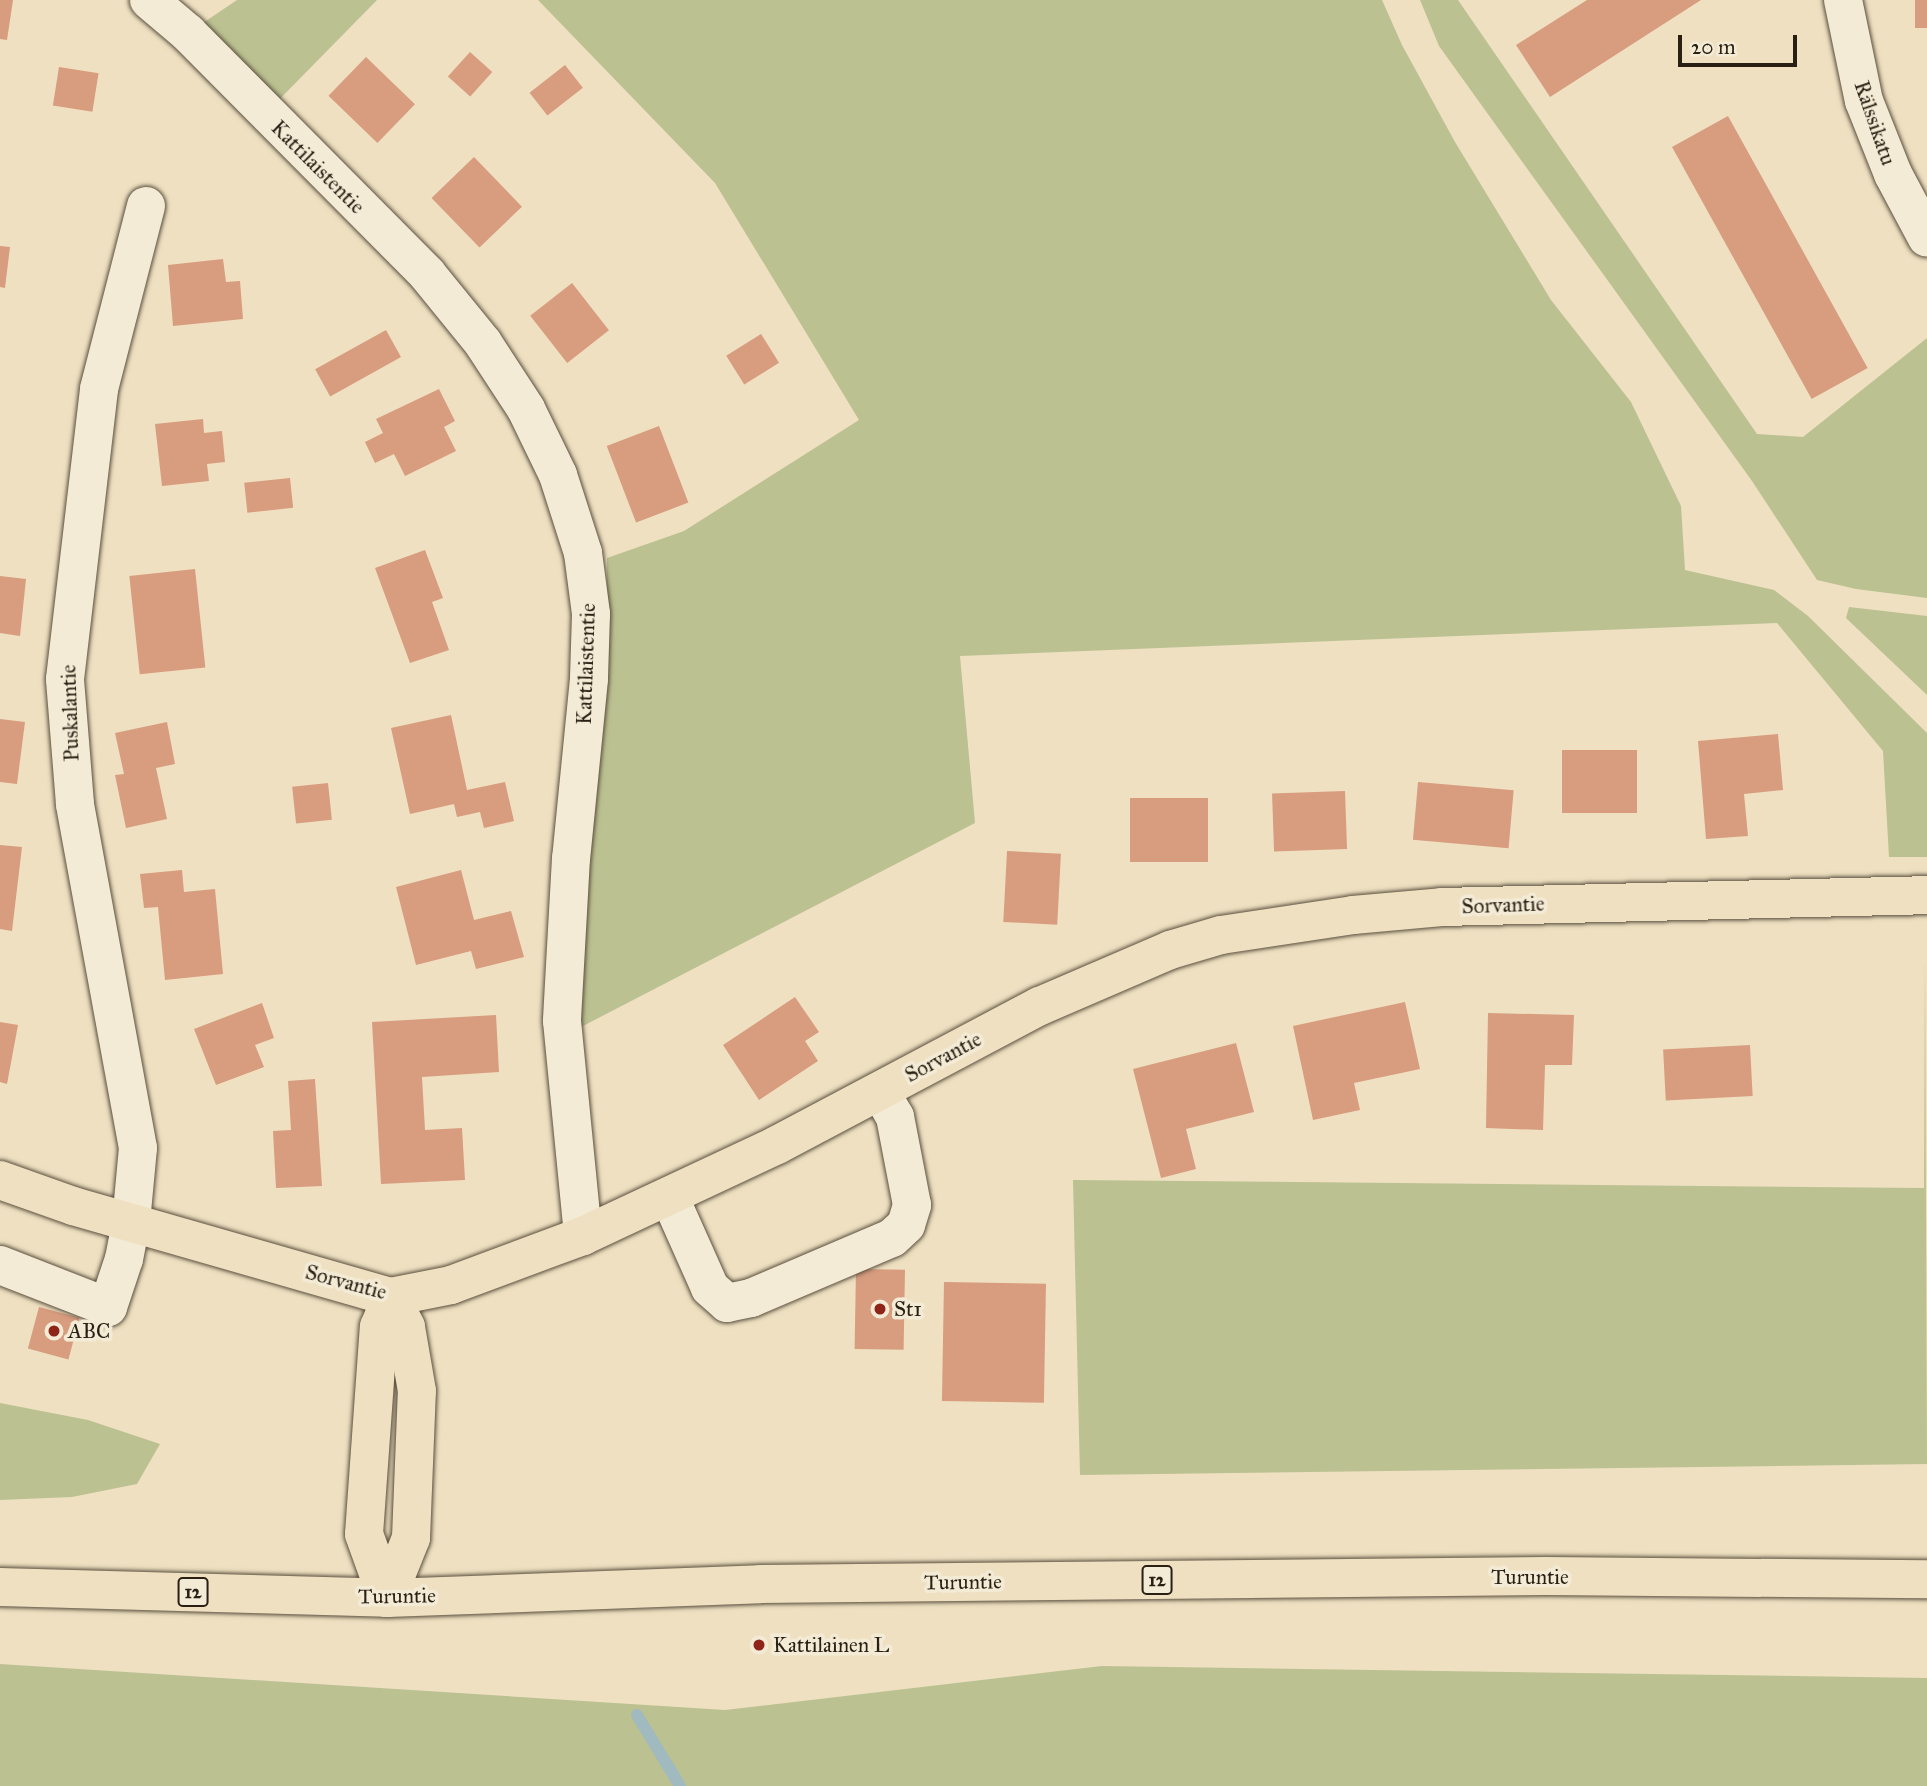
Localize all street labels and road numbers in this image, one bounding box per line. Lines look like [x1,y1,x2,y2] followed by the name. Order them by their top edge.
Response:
[1849,77,1901,169] street label: Rälssikatu
[266,115,370,219] street label: Kattilaistentie
[571,603,601,725] street label: Kattilaistentie
[56,664,84,762] street label: Puskalantie
[1461,891,1545,919] street label: Sorvantie
[900,1026,986,1088] street label: Sorvantie
[303,1259,389,1305] street label: Sorvantie
[1141,1564,1173,1596] road number: 12
[1491,1564,1569,1590] street label: Turuntie
[924,1569,1002,1595] street label: Turuntie
[177,1576,209,1608] road number: 12
[358,1583,436,1609] street label: Turuntie

